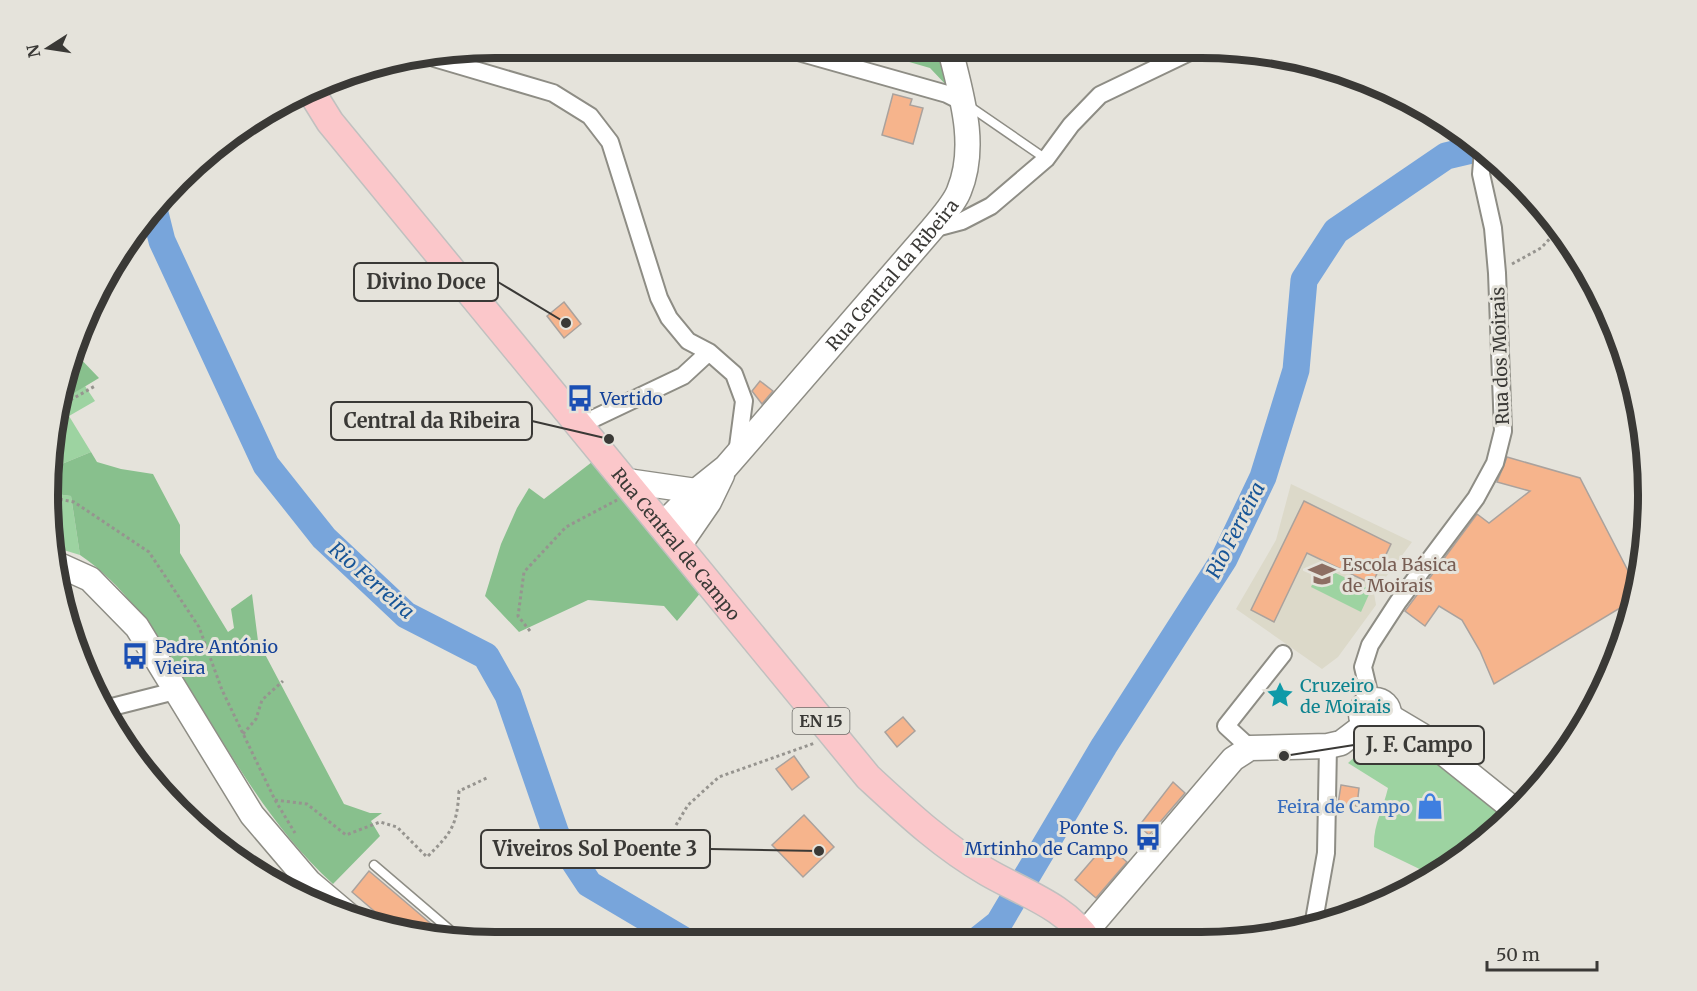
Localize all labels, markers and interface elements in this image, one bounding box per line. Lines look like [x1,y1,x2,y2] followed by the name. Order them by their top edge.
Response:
[18,18,78,78] north arrow
[22,43,44,59] text: N
[821,194,964,355] street label: Rua Central da Ribeira
[354,263,498,301] callout: Divino Doce
[366,269,486,294] text: Divino Doce
[1486,286,1514,425] street label: Rua dos Moirais
[565,383,595,413] bus stop icon: Vertido
[599,387,663,410] place label: Vertido
[331,402,532,440] callout: Central da Ribeira
[344,408,520,433] text: Central da Ribeira
[607,463,746,625] street label: Rua Central de Campo
[1200,478,1270,582] water label: Rio Ferreira
[324,536,420,624] water label: Rio Ferreira
[1342,553,1457,597] place label: Escola Básica de Moirais
[1307,559,1337,589] school or university icon: Escola Básica de Moirais
[154,635,278,679] place label: Padre António Vieira
[120,641,150,671] bus stop icon: Padre António Vieira
[1300,674,1391,718] place label: Cruzeiro de Moirais
[1265,680,1295,710] place icon: Cruzeiro de Moirais
[792,708,850,734] road number: EN 15
[1354,726,1484,764] callout: J. F. Campo
[1365,732,1472,757] text: J. F. Campo
[1415,791,1445,821] shop icon: Feira de Campo
[1277,795,1410,818] place label: Feira de Campo
[965,816,1128,860] place label: Ponte S. Mrtinho de Campo
[1133,822,1163,852] bus stop icon: Ponte S. Mrtinho de Campo
[481,830,710,868] callout: Viveiros Sol Poente 3
[492,836,697,861] text: Viveiros Sol Poente 3
[1487,934,1596,972] scale bar
[1496,943,1540,966] text: 50 m

